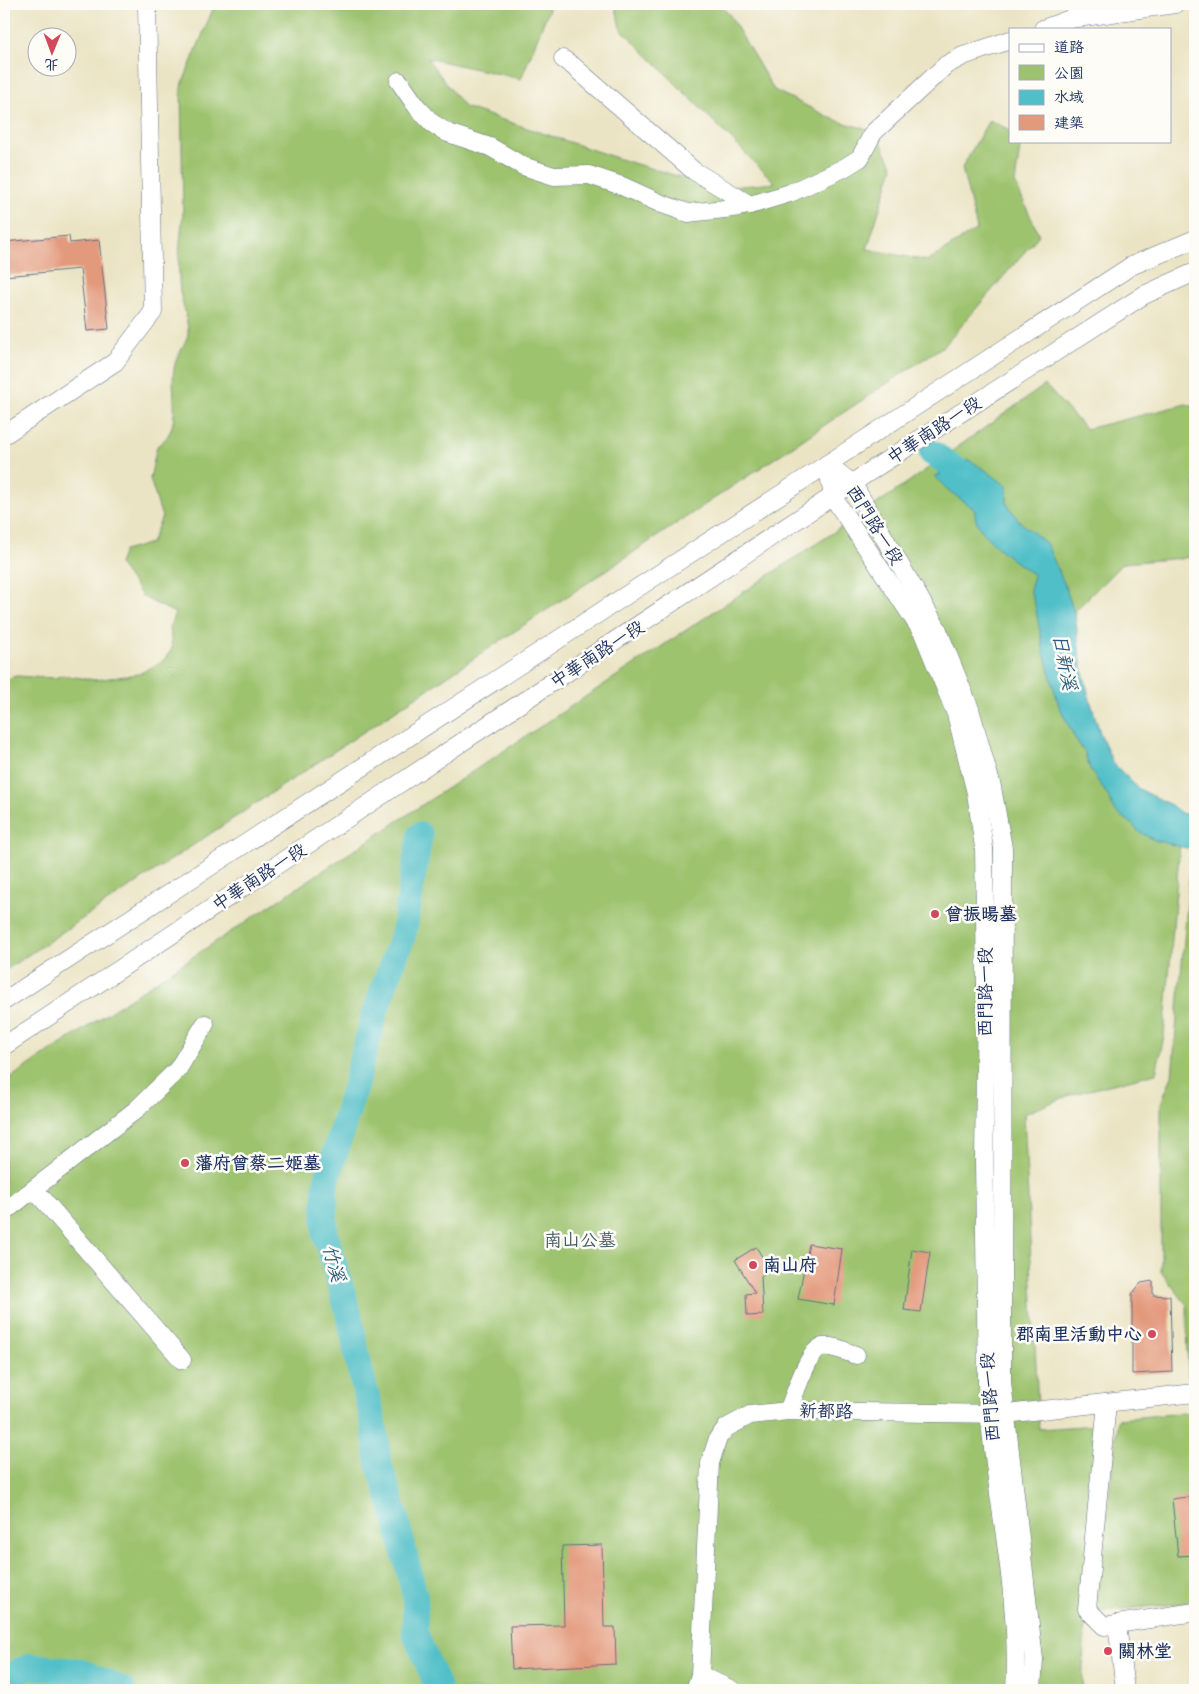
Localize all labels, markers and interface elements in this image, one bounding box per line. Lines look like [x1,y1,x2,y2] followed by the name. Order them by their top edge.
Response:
[28,28,78,78] north arrow
[1009,28,1172,142] legend
[1054,38,1084,56] text: 道路
[45,56,59,73] text: 北
[1054,64,1084,82] text: 公園
[1054,88,1084,106] text: 水域
[1054,114,1084,132] text: 建築
[883,391,985,469] street label: 中華南路一段
[842,481,908,569] street label: 西門路一段
[546,615,648,693] street label: 中華南路一段
[1048,632,1082,693] water label: 日新溪
[208,838,310,916] street label: 中華南路一段
[945,903,1017,925] place label: 曾振暘墓
[929,908,941,920] marker: 曾振暘墓
[974,947,996,1037] street label: 西門路一段
[195,1152,321,1174] place label: 藩府曾蔡二姬墓
[179,1157,191,1169] marker: 藩府曾蔡二姬墓
[544,1229,616,1251] park label: 南山公墓
[318,1242,351,1285] water label: 竹溪
[763,1254,817,1276] place label: 南山府
[747,1259,759,1271] marker: 南山府
[1016,1323,1142,1345] place label: 郡南里活動中心
[1146,1328,1158,1340] marker: 郡南里活動中心
[976,1351,1004,1443] street label: 西門路一段
[799,1400,853,1422] street label: 新都路
[1118,1640,1172,1662] place label: 關林堂
[1102,1645,1114,1657] marker: 關林堂

